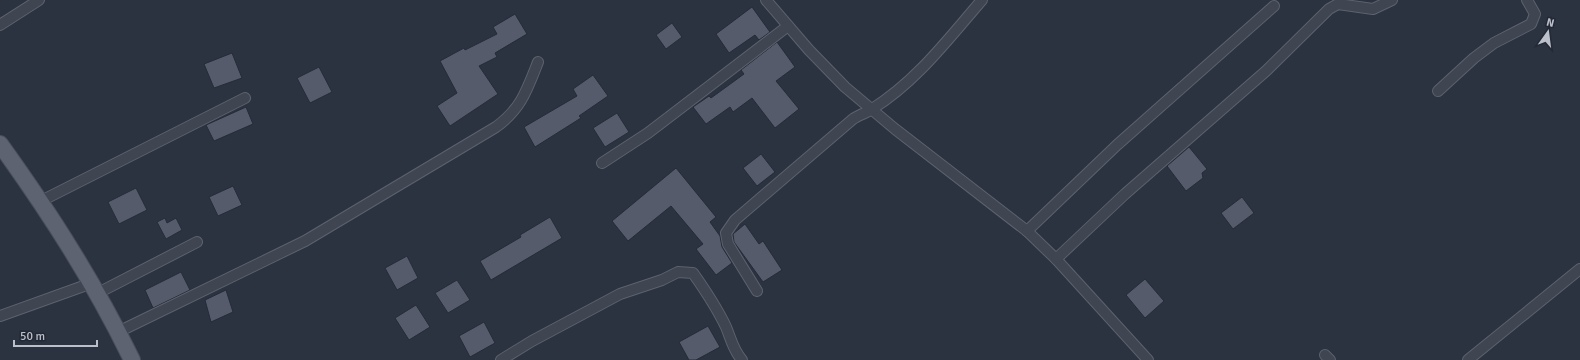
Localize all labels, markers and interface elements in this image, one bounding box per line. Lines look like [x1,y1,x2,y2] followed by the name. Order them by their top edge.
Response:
[1528,12,1568,52] north arrow
[1545,16,1556,30] text: N
[14,322,97,348] scale bar
[20,329,45,344] text: 50 m

